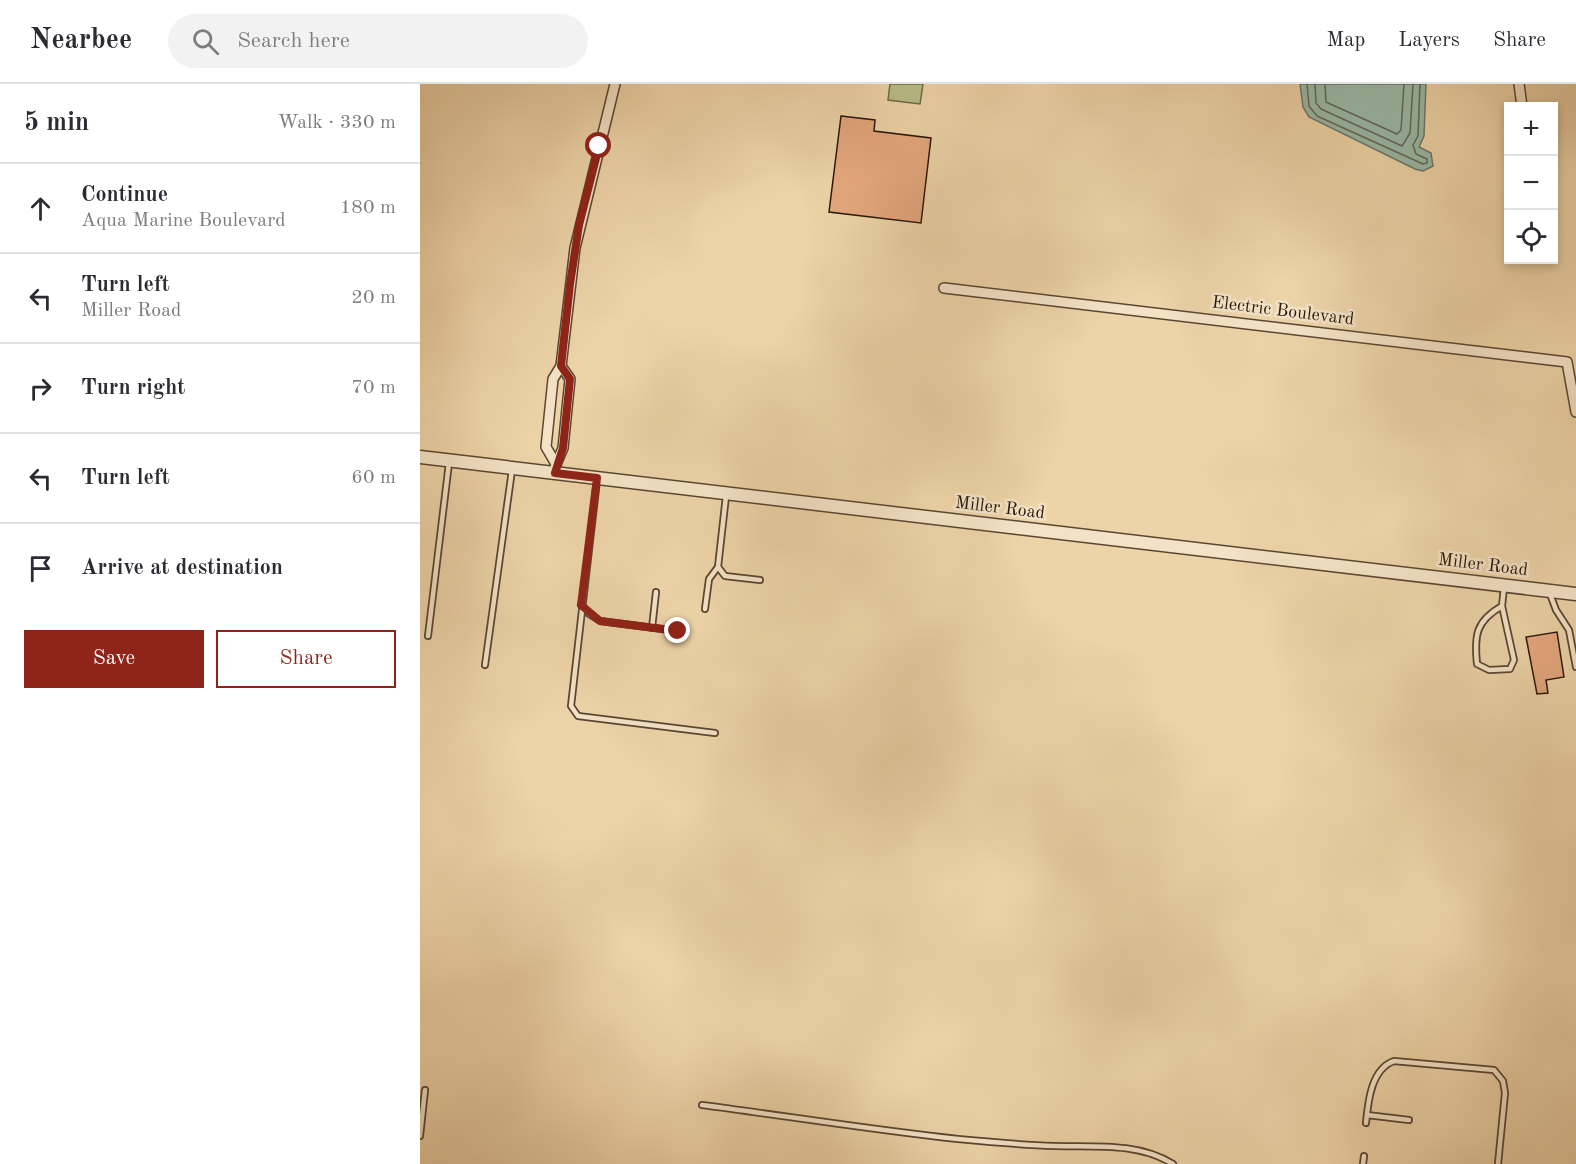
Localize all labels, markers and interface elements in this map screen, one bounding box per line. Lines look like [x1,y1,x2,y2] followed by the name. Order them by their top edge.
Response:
[168,14,588,68] search box
[189,25,222,58] icon: search
[30,27,132,55] text: Nearbee
[237,30,350,52] text: Search here
[1326,30,1365,51] text: Map
[1398,30,1460,51] text: Layers
[1493,30,1546,51] text: Share
[1504,102,1558,264] map controls
[1504,102,1558,156] button: +
[24,110,89,136] text: 5 min
[277,113,396,133] text: Walk · 330 m
[585,132,611,158] route start
[1504,156,1558,210] button: −
[81,184,168,206] text: Continue
[24,192,57,225] icon: ahead
[340,198,396,218] text: 180 m
[1504,210,1558,264] button: locate
[81,211,286,231] text: Aqua Marine Boulevard
[81,274,170,296] text: Turn left
[24,282,57,315] icon: left
[351,288,396,308] text: 20 m
[1211,293,1355,329] street label: Electric Boulevard
[81,301,182,321] text: Miller Road
[24,372,57,405] icon: right
[81,377,185,399] text: Turn right
[351,378,396,398] text: 70 m
[24,462,57,495] icon: left
[81,467,170,489] text: Turn left
[351,468,396,488] text: 60 m
[954,494,1046,522] street label: Miller Road
[1437,551,1529,579] street label: Miller Road
[24,552,57,585] icon: arrive
[81,557,283,579] text: Arrive at destination
[664,617,690,643] route end
[24,630,204,688] button: Save
[216,630,396,688] button: Share

